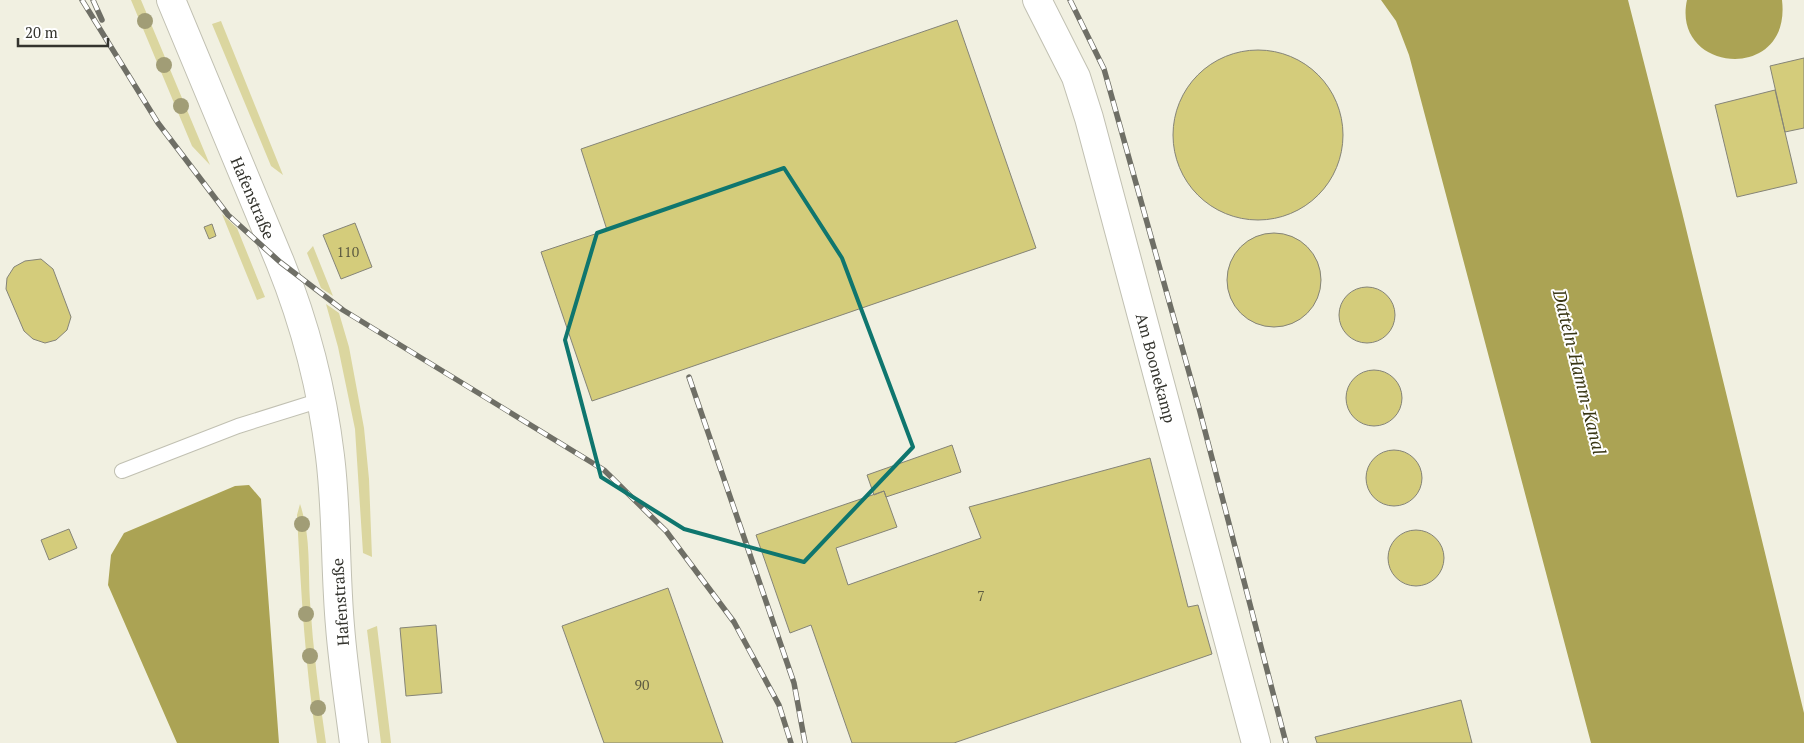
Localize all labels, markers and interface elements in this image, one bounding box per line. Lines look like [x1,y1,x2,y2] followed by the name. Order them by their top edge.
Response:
[18,15,108,47] scale bar
[25,22,58,42] text: 20 m
[226,153,280,243] street label: Hafenstraße
[337,242,359,261] house number: 110
[1548,286,1612,457] water label: Datteln-Hamm-Kanal
[1131,311,1181,425] street label: Am Boonekamp
[326,557,354,647] street label: Hafenstraße
[977,586,985,605] house number: 7
[635,675,649,694] house number: 90

